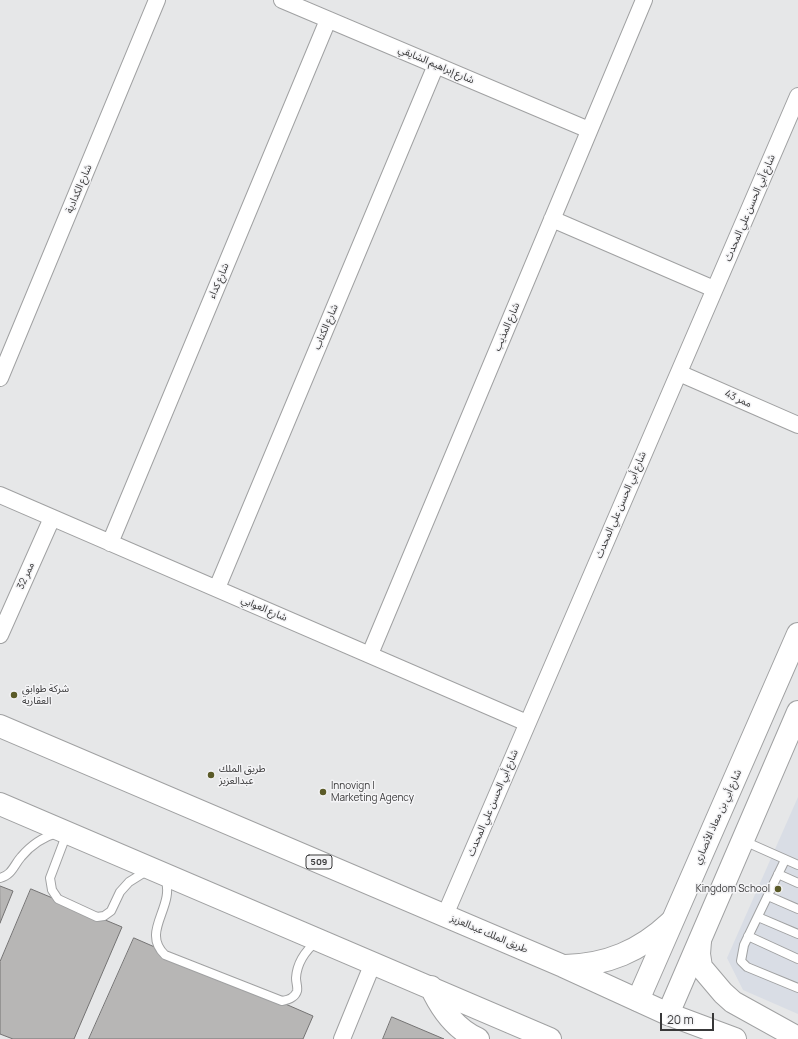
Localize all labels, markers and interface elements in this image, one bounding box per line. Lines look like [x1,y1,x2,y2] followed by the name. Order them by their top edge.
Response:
[396,44,476,86] street label: شارع إبراهيم الشايقي
[722,153,778,263] street label: شارع أبي الحسن علي المحدث
[63,163,95,215] street label: شارع الكدادية
[206,261,232,301] street label: شارع كداء
[491,301,523,353] street label: شارع المذيب
[311,303,341,351] street label: شارع الكتاب
[723,388,753,410] street label: ممر 43
[593,450,649,560] street label: شارع أبي الحسن علي المحدث
[15,561,37,591] street label: ممر 32
[239,594,289,624] street label: شارع العوابي
[22,683,69,706] place label: شركة طوابق العقارية
[9,690,19,700] marker: شركة طوابق العقارية
[465,748,521,858] street label: شارع أبي الحسن علي المحدث
[219,763,265,786] place label: طريق الملك عبدالعزيز
[692,768,744,866] street label: شارع أبي بن معاذ الأنصاري
[206,770,216,780] marker: طريق الملك عبدالعزيز
[331,780,414,804] place label: Innovign | Marketing Agency
[318,787,328,797] marker: Innovign | Marketing Agency
[306,855,332,869] road number: 509
[696,883,770,895] place label: Kingdom School
[773,884,783,894] marker: Kingdom School
[448,912,530,956] street label: طريق الملك عبدالعزيز
[662,1005,716,1031] scale bar
[667,1011,694,1028] text: 20 m

